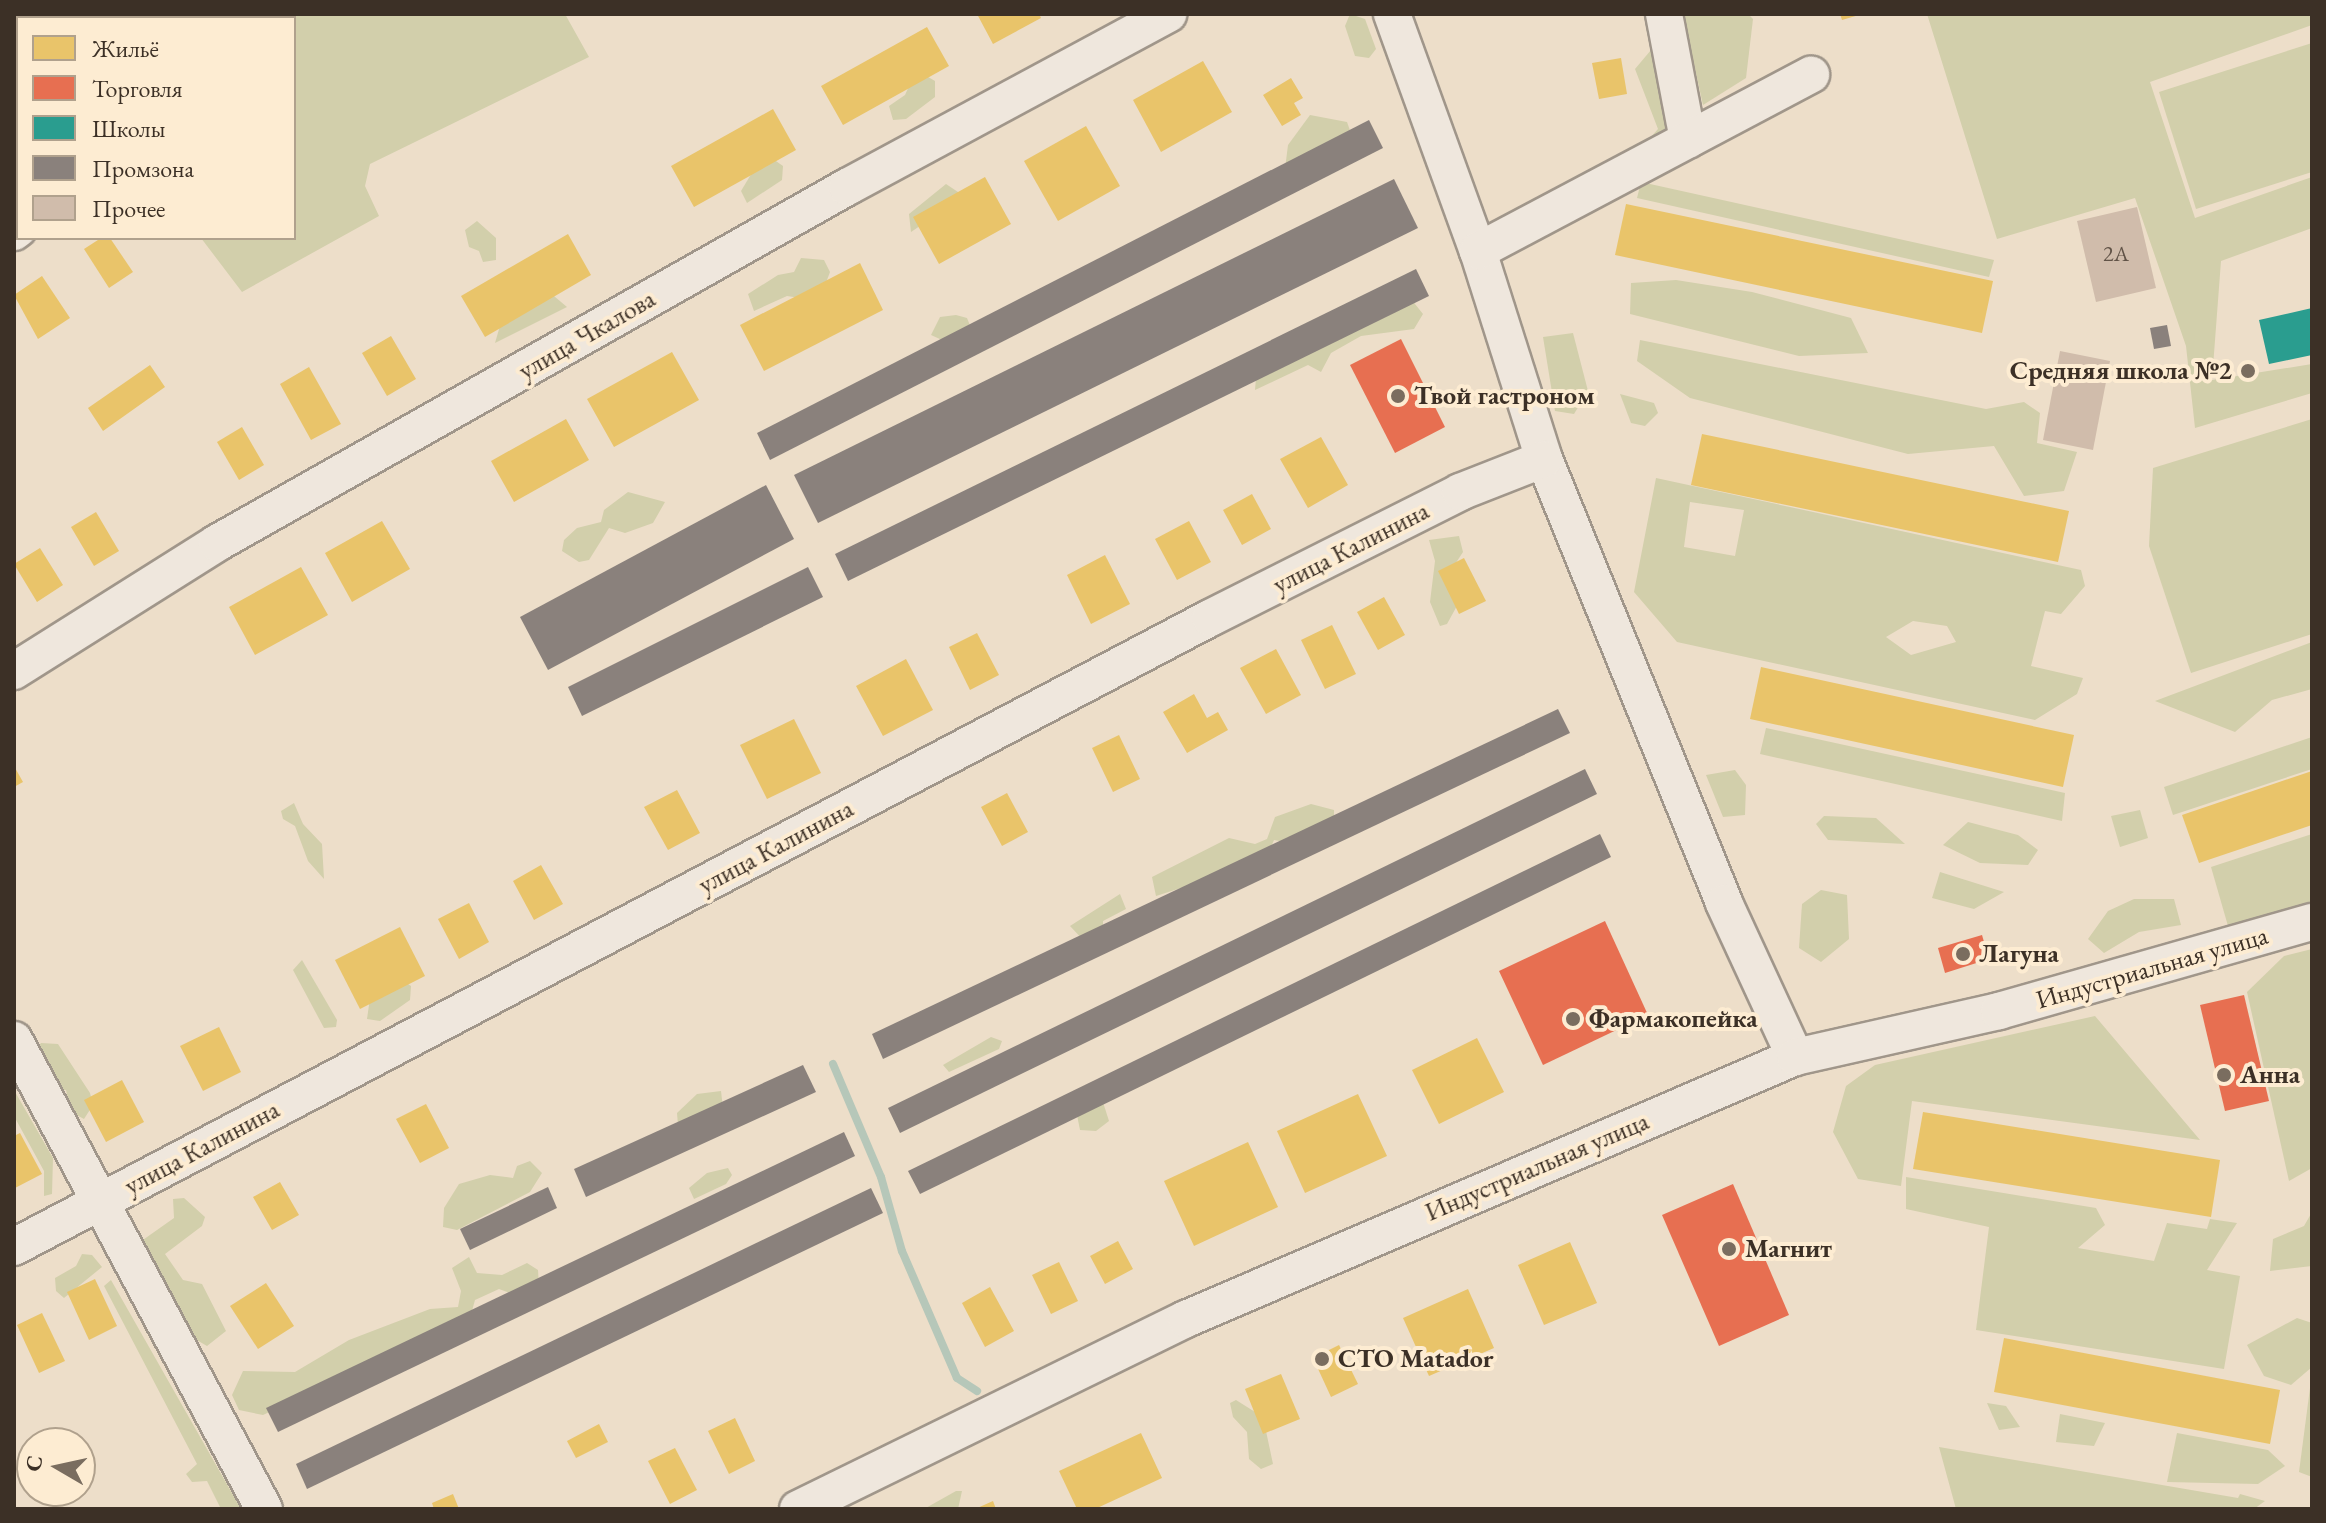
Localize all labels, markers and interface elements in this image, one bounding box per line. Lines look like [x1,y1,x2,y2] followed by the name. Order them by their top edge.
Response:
[16,16,296,240] legend
[92,33,159,64] text: Жильё
[92,73,182,104] text: Торговля
[92,113,165,144] text: Школы
[92,153,194,184] text: Промзона
[92,193,165,224] text: Прочее
[2103,241,2129,267] house number: 2А
[513,283,661,387] street label: улица Чкалова
[2010,355,2232,387] place label: Средняя школа №2
[2239,362,2257,380] marker: Средняя школа №2
[1414,380,1595,412] place label: Твой гастроном
[1389,387,1407,405] marker: Твой гастроном
[1268,495,1434,601] street label: улица Калинина
[693,793,859,901] street label: улица Калинина
[2032,920,2272,1016] street label: Индустриальная улица
[1979,938,2059,970] place label: Лагуна
[1954,945,1972,963] marker: Лагуна
[1589,1003,1758,1035] place label: Фармакопейка
[1564,1010,1582,1028] marker: Фармакопейка
[2240,1059,2300,1091] place label: Анна
[2215,1066,2233,1084] marker: Анна
[119,1094,285,1202] street label: улица Калинина
[1420,1106,1654,1228] street label: Индустриальная улица
[1745,1233,1832,1265] place label: Магнит
[1720,1240,1738,1258] marker: Магнит
[1338,1343,1494,1375] place label: СТО Matador
[1313,1350,1331,1368] marker: СТО Matador
[16,1427,96,1507] north arrow
[18,1454,49,1473] text: С

